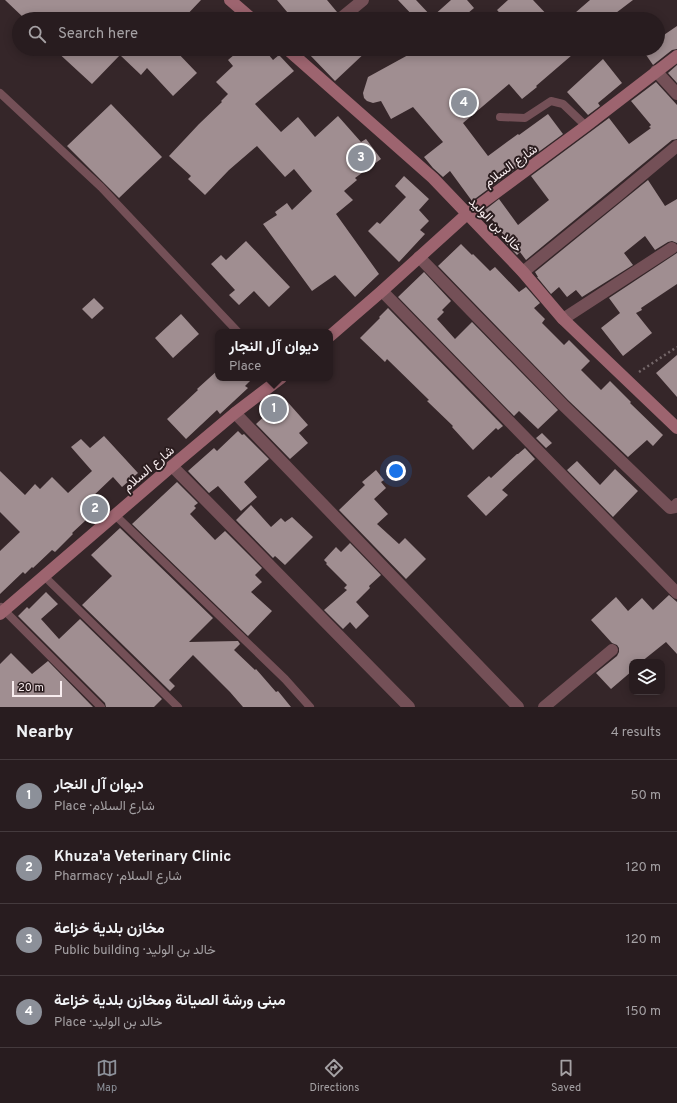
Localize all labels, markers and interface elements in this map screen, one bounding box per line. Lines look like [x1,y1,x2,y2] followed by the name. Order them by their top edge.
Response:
[12,12,665,56] search box
[26,23,48,45] icon: search
[58,25,138,44] text: Search here
[451,88,477,118] pin: 4
[481,142,541,191] street label: شارع السلام
[348,143,374,173] pin: 3
[464,195,525,256] street label: خالد بن الوليد
[215,329,333,381] popup
[229,338,319,357] text: ديوان آل النجار
[229,359,261,375] text: Place
[261,394,287,424] pin: 1
[120,443,178,496] street label: شارع السلام
[386,461,406,481] your location
[82,494,108,524] pin: 2
[629,659,665,695] map controls
[629,659,665,695] button: layers
[12,679,62,698] scale bar
[18,681,44,695] text: 20 m
[16,722,73,744] text: Nearby
[611,725,661,741] text: 4 results
[54,776,144,795] text: ديوان آل النجار
[26,788,32,804] text: 1
[631,788,661,804] text: 50 m
[54,799,155,815] text: Place · شارع السلام
[54,848,231,867] text: Khuza'a Veterinary Clinic
[25,860,33,876] text: 2
[626,860,661,876] text: 120 m
[54,869,182,885] text: Pharmacy · شارع السلام
[54,920,165,939] text: مخازن بلدية خزاعة
[25,932,33,948] text: 3
[626,932,661,948] text: 120 m
[54,943,216,959] text: Public building · خالد بن الوليد
[54,992,286,1011] text: مبنى ورشة الصيانة ومخازن بلدية خزاعة
[25,1004,33,1020] text: 4
[626,1004,661,1020] text: 150 m
[54,1015,162,1031] text: Place · خالد بن الوليد
[96,1057,118,1095] tab: Map
[309,1057,359,1095] tab: Directions
[551,1057,581,1095] tab: Saved

